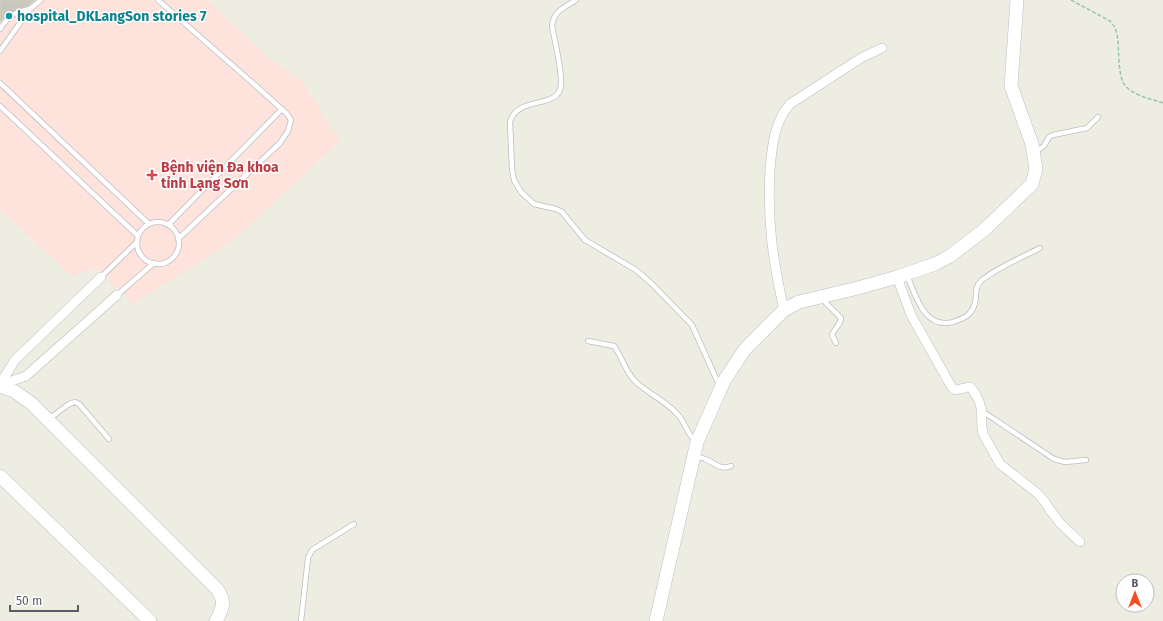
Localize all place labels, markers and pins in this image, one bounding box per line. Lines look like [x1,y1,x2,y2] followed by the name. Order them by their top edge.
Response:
[17,8,207,25] place label: hospital_DKLangSon stories 7
[4,11,14,21] marker: hospital_DKLangSon stories 7
[161,159,279,192] place label: Bệnh viện Đa khoa tỉnh Lạng Sơn
[146,169,158,181] marker: Bệnh viện Đa khoa tỉnh Lạng Sơn

